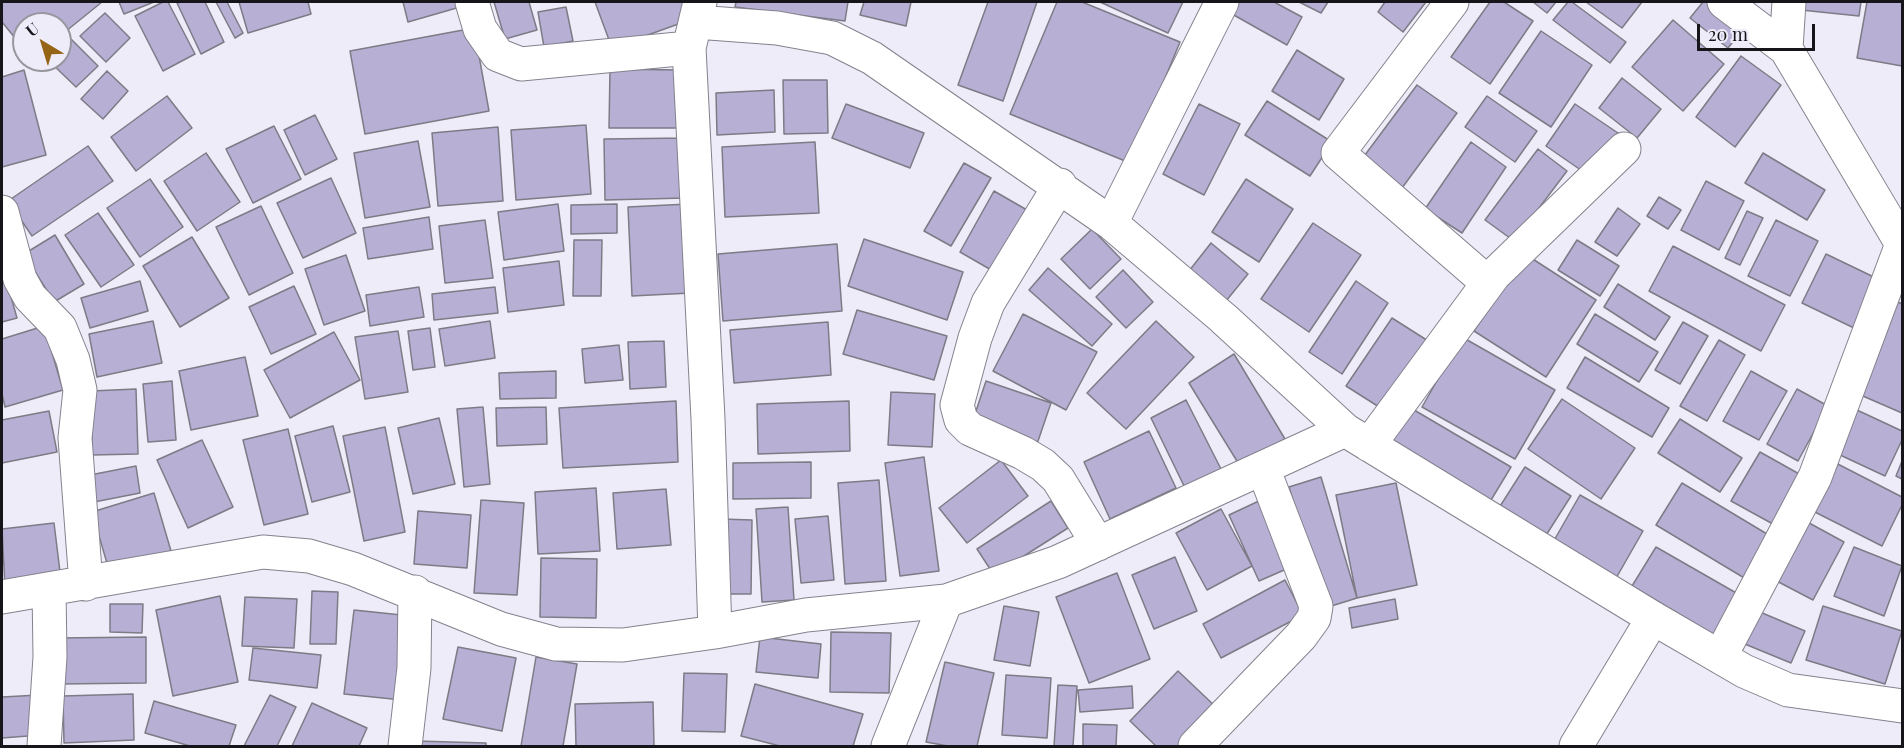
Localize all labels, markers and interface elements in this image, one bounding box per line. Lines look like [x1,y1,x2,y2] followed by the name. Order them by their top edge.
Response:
[12,12,72,72] north arrow
[1700,12,1818,50] scale bar
[21,17,43,41] text: U
[1708,22,1748,46] text: 20 m

